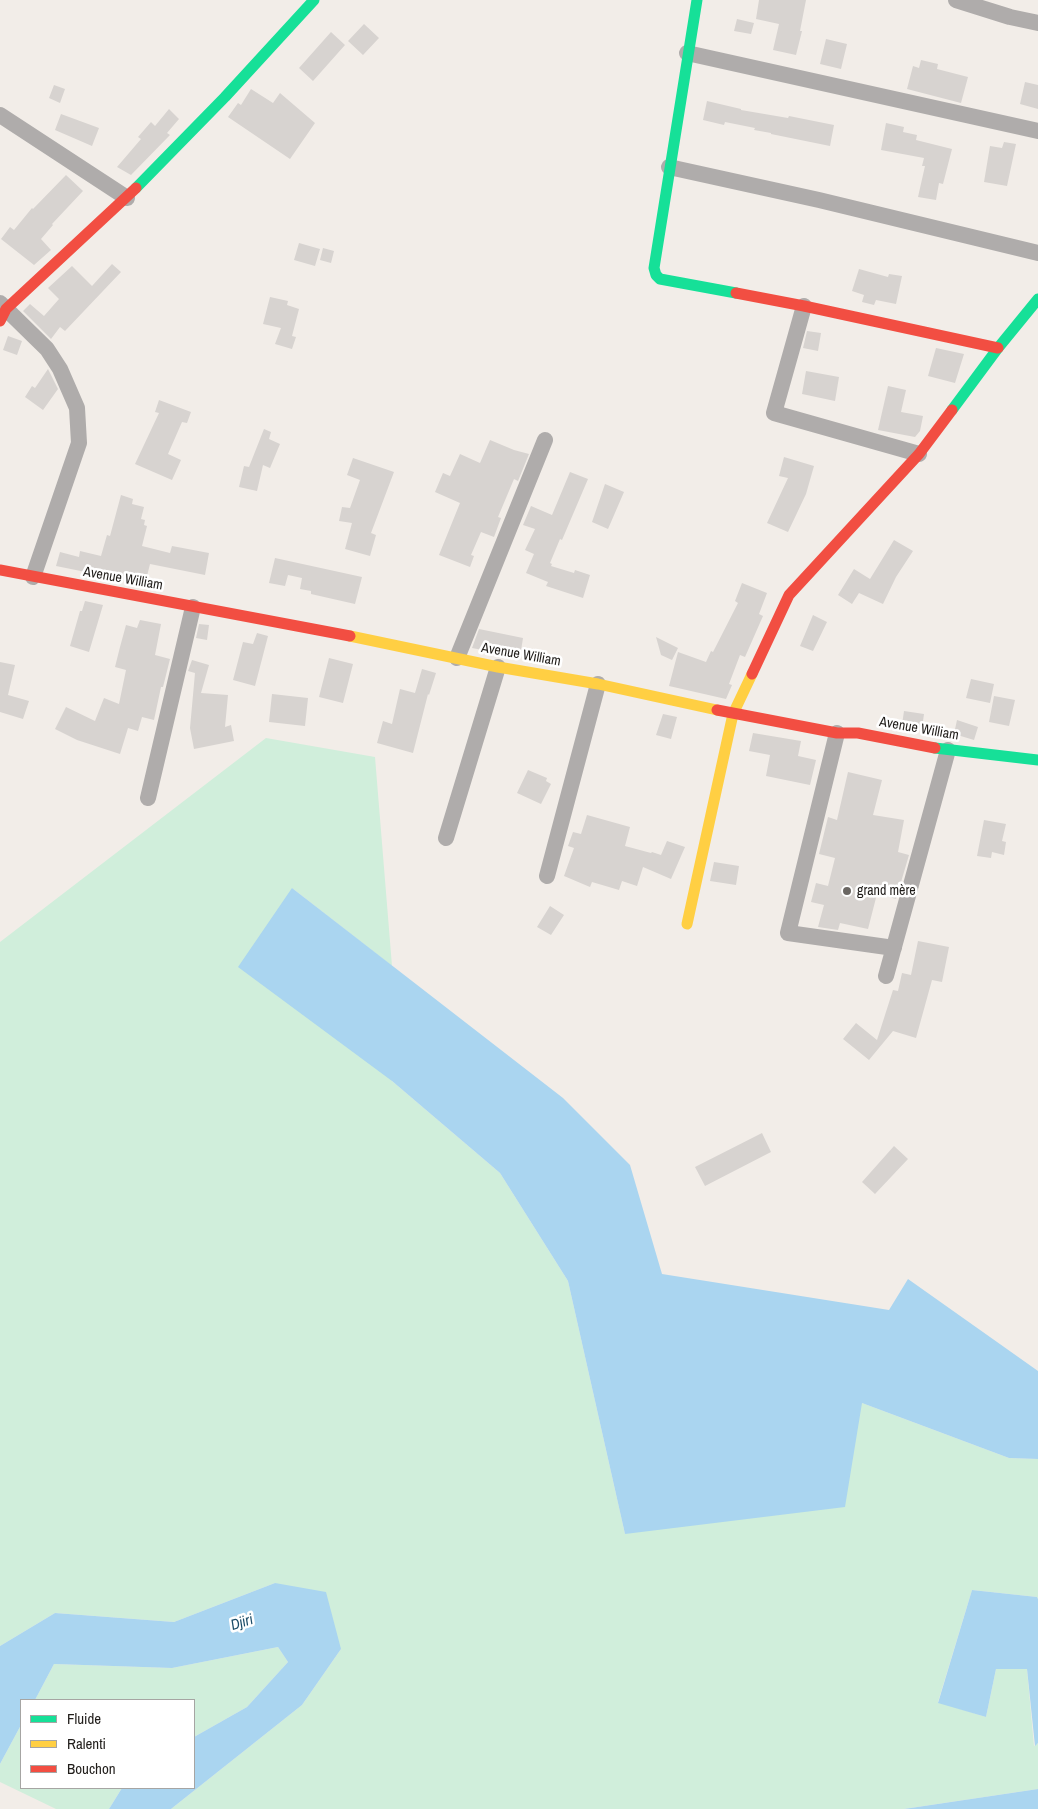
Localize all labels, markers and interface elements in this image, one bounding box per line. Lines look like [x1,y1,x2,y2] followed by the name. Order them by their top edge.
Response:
[82,564,164,594] street label: Avenue William
[480,640,562,670] street label: Avenue William
[878,714,960,744] street label: Avenue William
[857,883,916,899] place label: grand mère
[841,885,853,897] marker: grand mère
[229,1611,255,1635] water label: Djiri
[20,1699,195,1789] legend
[67,1708,101,1729] text: Fluide
[67,1733,106,1754] text: Ralenti
[67,1758,116,1779] text: Bouchon

